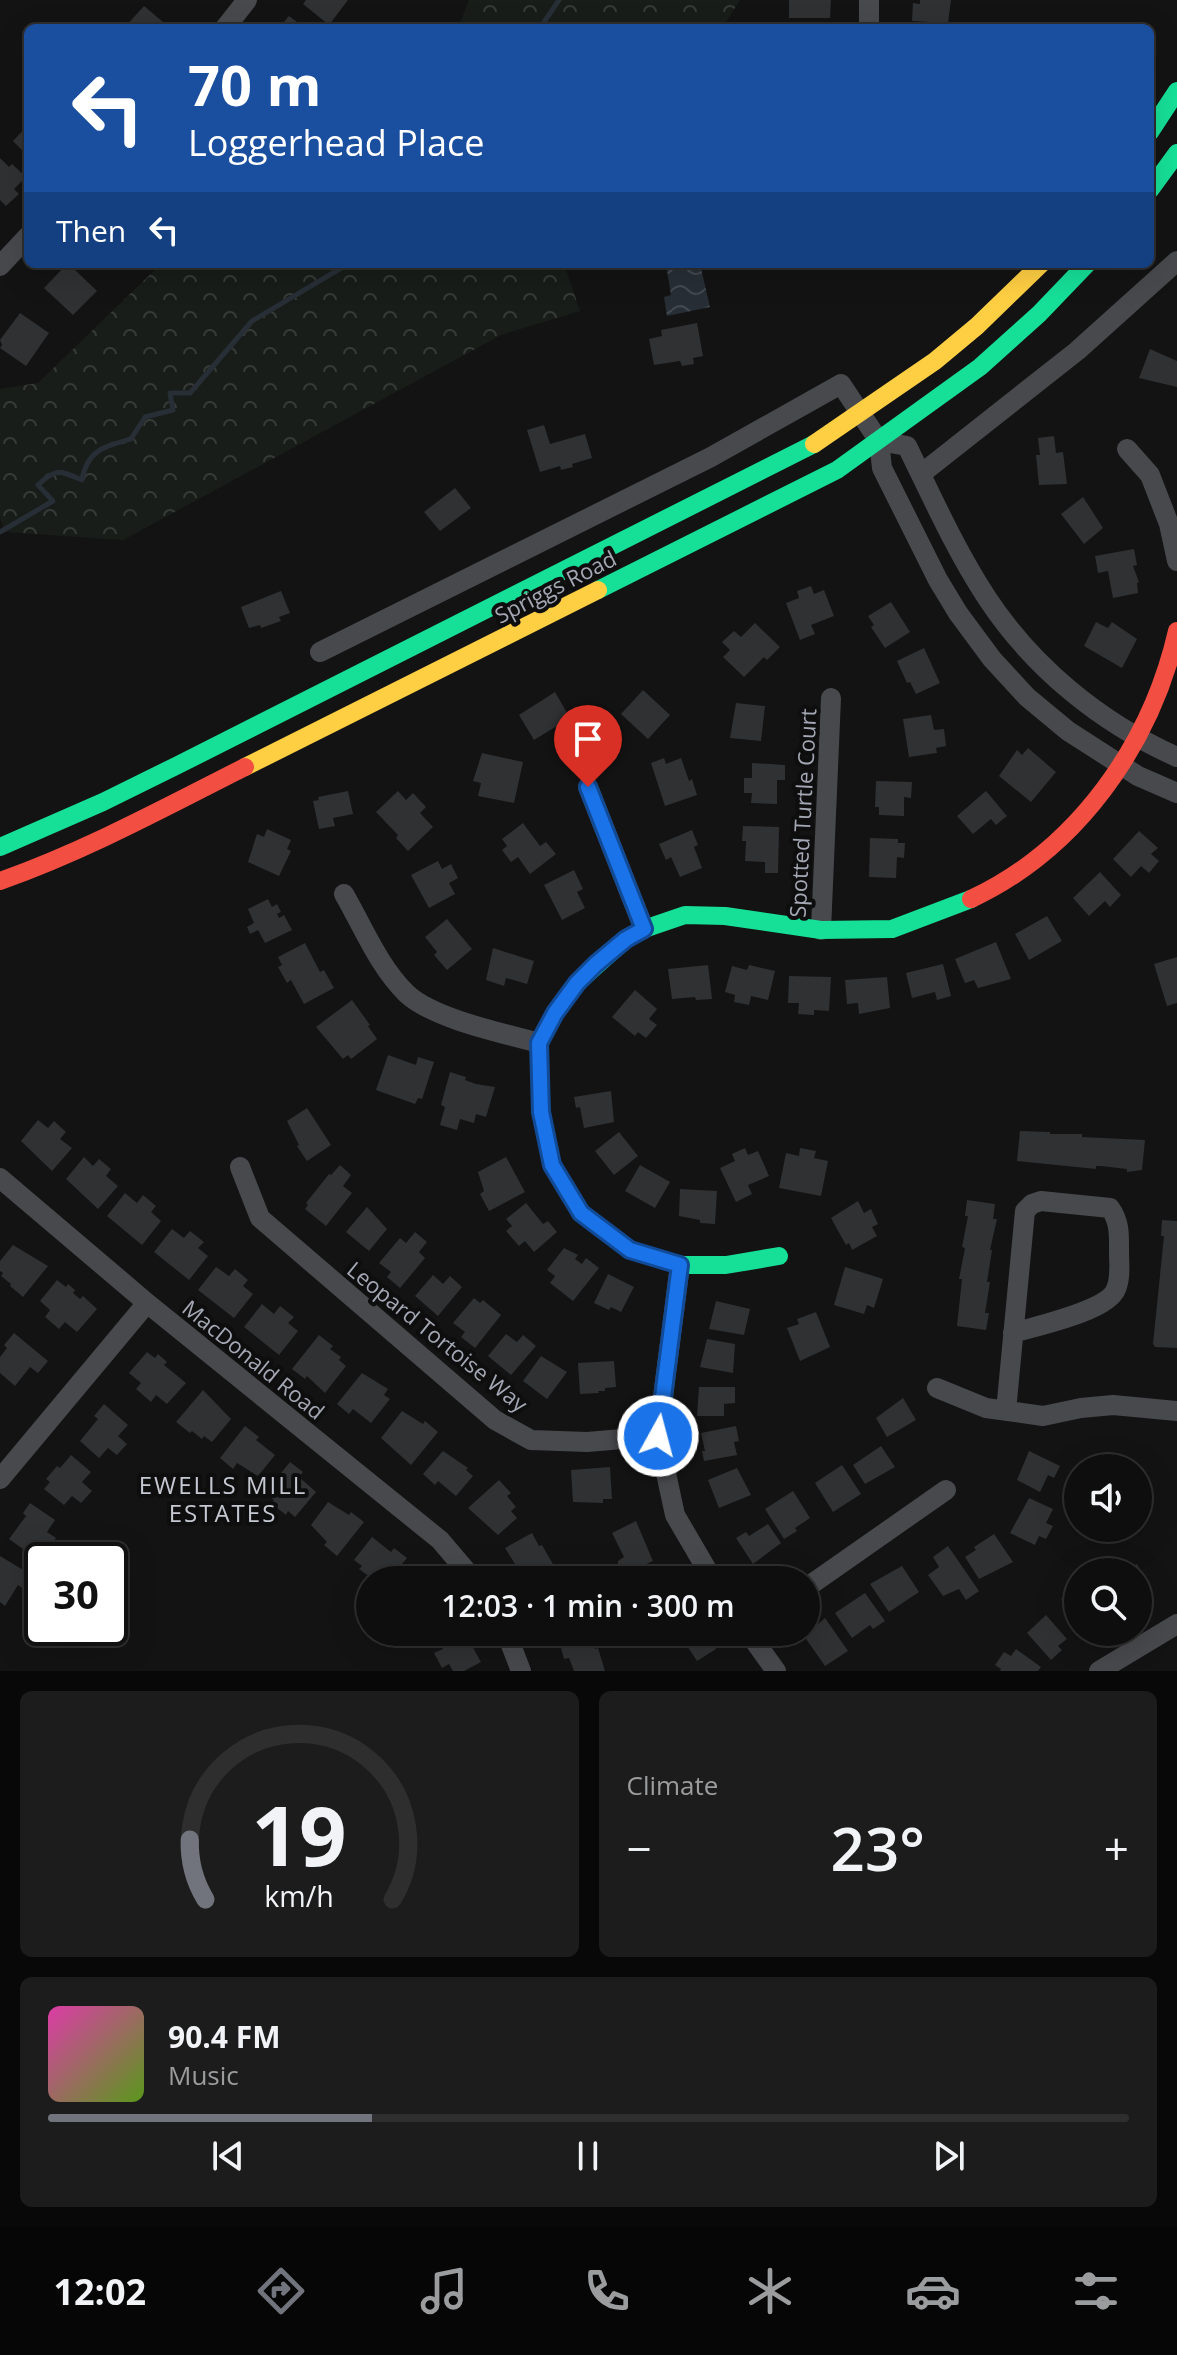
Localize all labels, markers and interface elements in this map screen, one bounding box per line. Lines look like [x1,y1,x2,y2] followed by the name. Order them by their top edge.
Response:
[188,46,322,122] text: 70 m
[56,56,160,160] icon: left
[188,118,484,167] text: Loggerhead Place
[142,208,186,252] icon: left
[56,210,126,251] text: Then
[489,543,621,629] street label: Spriggs Road
[554,705,622,787] pin
[782,707,822,918] street label: Spotted Turtle Court
[566,717,610,761] icon: arrive
[342,1254,535,1419] street label: Leopard Tortoise Way
[177,1292,331,1426] street label: MacDonald Road
[616,1394,700,1478] position arrow
[1064,1454,1152,1646] map controls
[1064,1454,1152,1542] button: sound
[139,1468,307,1529] district label: EWELLS MILL ESTATES
[24,1542,128,1646] speed limit sign: 30
[1064,1558,1152,1646] button: search
[441,1585,735,1626] text: 12:03 · 1 min · 300 m
[627,1767,718,1803] text: Climate
[252,1777,347,1890] text: 19
[831,1807,925,1889] text: 23°
[627,1818,652,1878] text: −
[1104,1818,1129,1878] text: +
[265,1876,334,1915] text: km/h
[168,2016,281,2057] text: 90.4 FM
[168,2057,239,2093] text: Music
[206,2134,250,2178] icon: previous
[566,2134,610,2178] icon: pause
[927,2134,971,2178] icon: next
[253,2263,309,2319] icon: directions
[416,2263,472,2319] icon: music
[579,2263,635,2319] icon: phone
[742,2263,798,2319] icon: climate
[905,2263,961,2319] icon: car
[1068,2263,1124,2319] icon: filters
[53,2267,146,2316] text: 12:02

